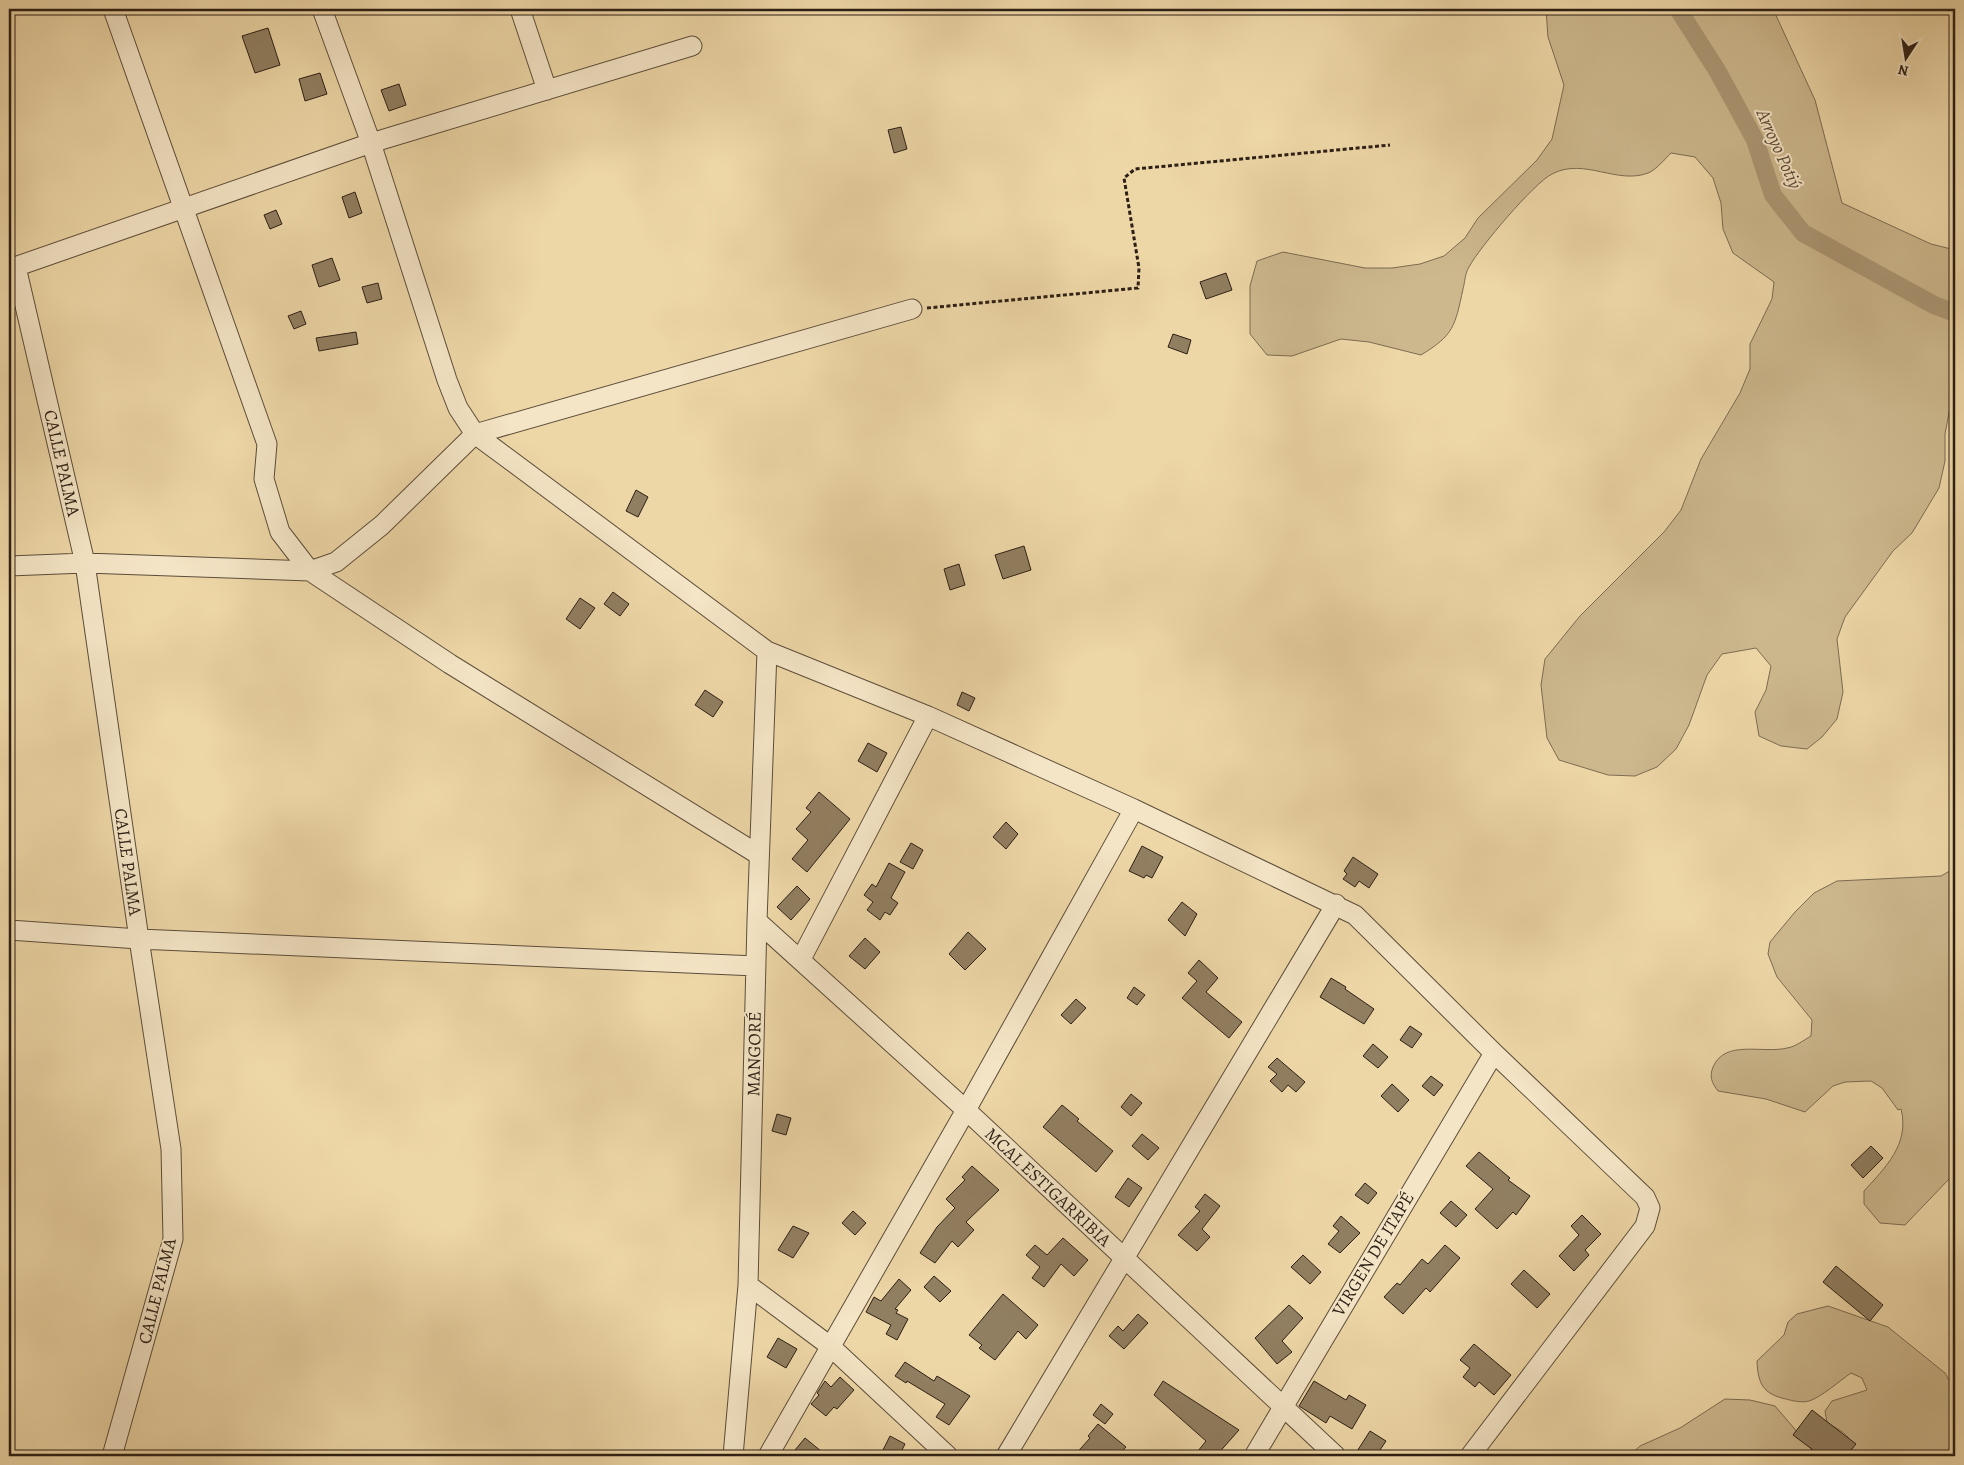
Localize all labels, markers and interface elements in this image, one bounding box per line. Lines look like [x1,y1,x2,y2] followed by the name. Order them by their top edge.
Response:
[1882,32,1932,82] north arrow
[1896,60,1910,81] text: N
[1749,104,1808,194] water label: Arroyo Poti´y
[38,407,86,519] street label: CALLE PALMA
[109,807,147,918] street label: CALLE PALMA
[741,1011,767,1097] street label: MANGORÉ
[980,1122,1117,1252] street label: MCAL ESTIGARRIBIA
[1326,1187,1420,1321] street label: VIRGEN DE ITAPÉ
[132,1235,182,1346] street label: CALLE PALMA

